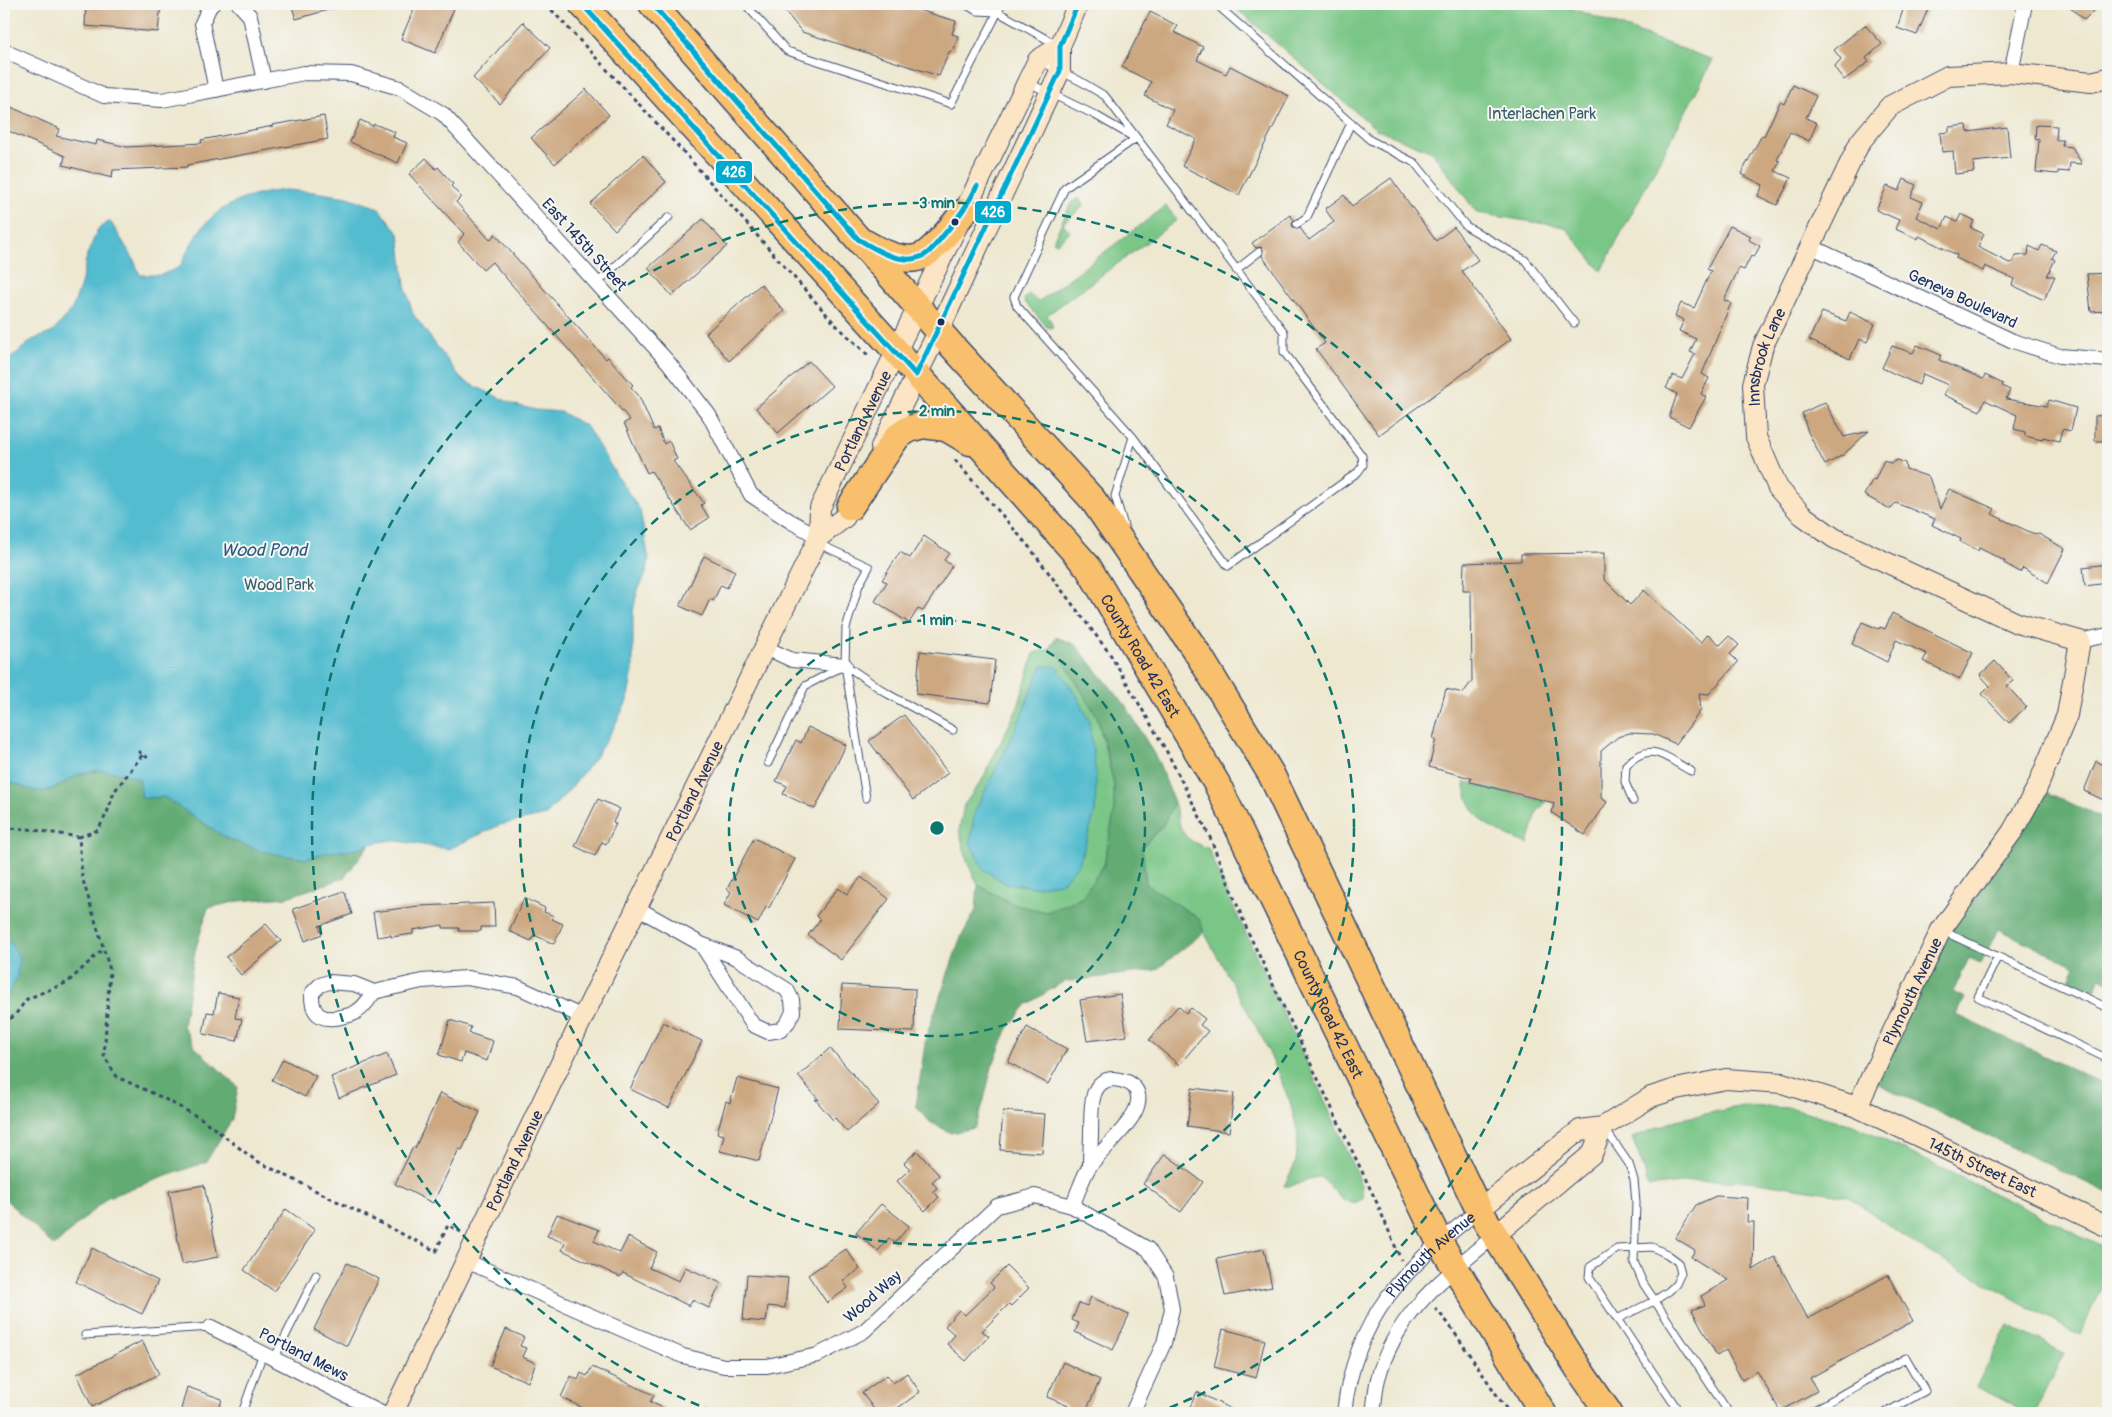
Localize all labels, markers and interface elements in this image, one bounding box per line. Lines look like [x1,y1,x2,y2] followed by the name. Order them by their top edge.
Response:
[1488,104,1597,124] park label: Interlachen Park
[715,160,753,184] line badge: 426
[722,164,746,181] text: 426
[537,194,631,296] street label: East 145th Street
[919,194,955,213] text: 3 min
[974,200,1012,224] line badge: 426
[981,204,1005,221] text: 426
[950,217,960,227] unlabelled marker
[1905,265,2021,333] street label: Geneva Boulevard
[1744,305,1791,407] street label: Innsbrook Lane
[936,317,946,327] unlabelled marker
[830,367,896,475] street label: Portland Avenue
[919,402,955,421] text: 2 min
[221,539,309,562] water label: Wood Pond
[244,575,314,595] park label: Wood Park
[1095,591,1184,722] street label: County Road 42 East
[920,611,954,630] text: 1 min
[662,738,728,845] street label: Portland Avenue
[928,819,946,837] centre of rings
[1879,935,1947,1049] street label: Plymouth Avenue
[1288,947,1368,1082] street label: County Road 42 East
[482,1107,548,1215] street label: Portland Avenue
[1925,1133,2040,1203] street label: 145th Street East
[1382,1208,1480,1302] street label: Plymouth Avenue
[840,1266,906,1327] street label: Wood Way
[255,1324,352,1386] street label: Portland Mews

